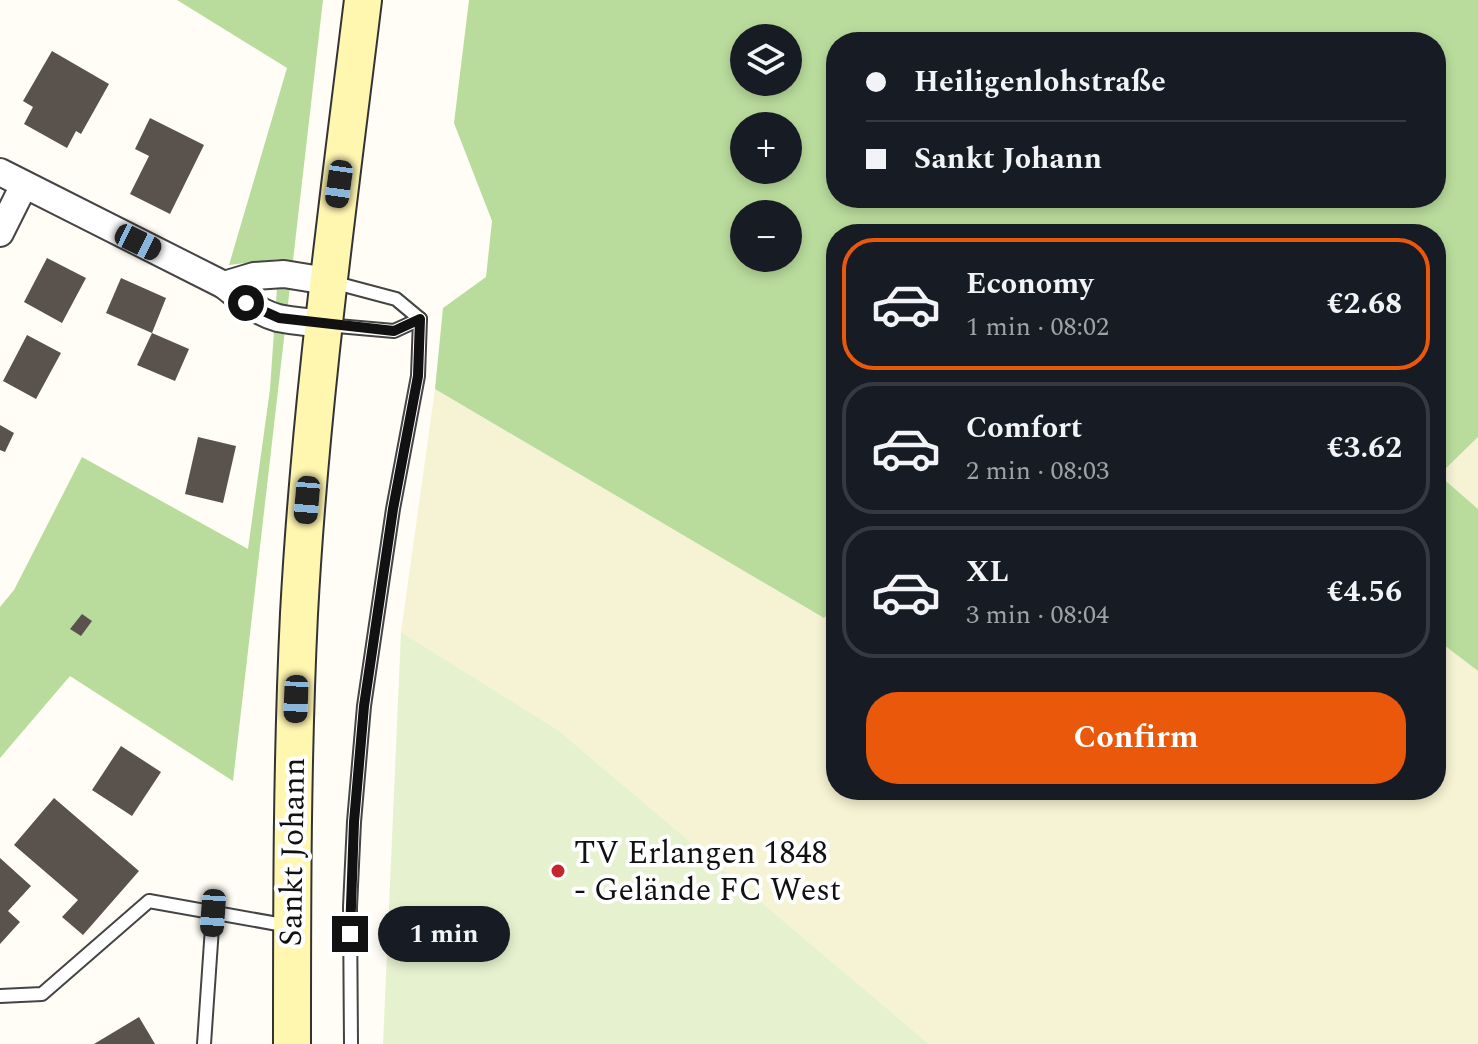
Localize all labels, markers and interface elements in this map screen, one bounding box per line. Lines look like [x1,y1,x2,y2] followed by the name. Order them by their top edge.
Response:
[730,24,802,272] map controls
[730,24,802,96] button: layers
[914,59,1166,105] text: Heiligenlohstraße
[730,112,802,184] button: +
[914,136,1102,182] text: Sankt Johann
[324,159,354,209] car
[730,200,802,272] button: −
[111,221,165,263] car
[966,261,1093,307] text: Economy
[870,268,942,340] icon: car
[1327,281,1402,327] text: €2.68
[228,285,264,321] route start
[966,307,1109,347] text: 1 min · 08:02
[966,405,1082,451] text: Comfort
[870,412,942,484] icon: car
[1327,425,1402,471] text: €3.62
[966,451,1109,491] text: 2 min · 08:03
[293,475,321,525] car
[966,549,1009,595] text: XL
[870,556,942,628] icon: car
[1327,569,1402,615] text: €4.56
[966,595,1109,635] text: 3 min · 08:04
[283,675,309,723] car
[866,692,1406,784] button: Confirm
[267,757,319,947] street label: Sankt Johann
[574,829,841,915] place label: TV Erlangen 1848 - Gelände FC West
[549,862,567,880] marker: TV Erlangen 1848 - Gelände FC West
[199,888,227,938] car
[378,906,510,962] callout: 1 min
[409,914,479,954] text: 1 min
[332,916,368,952] route end

